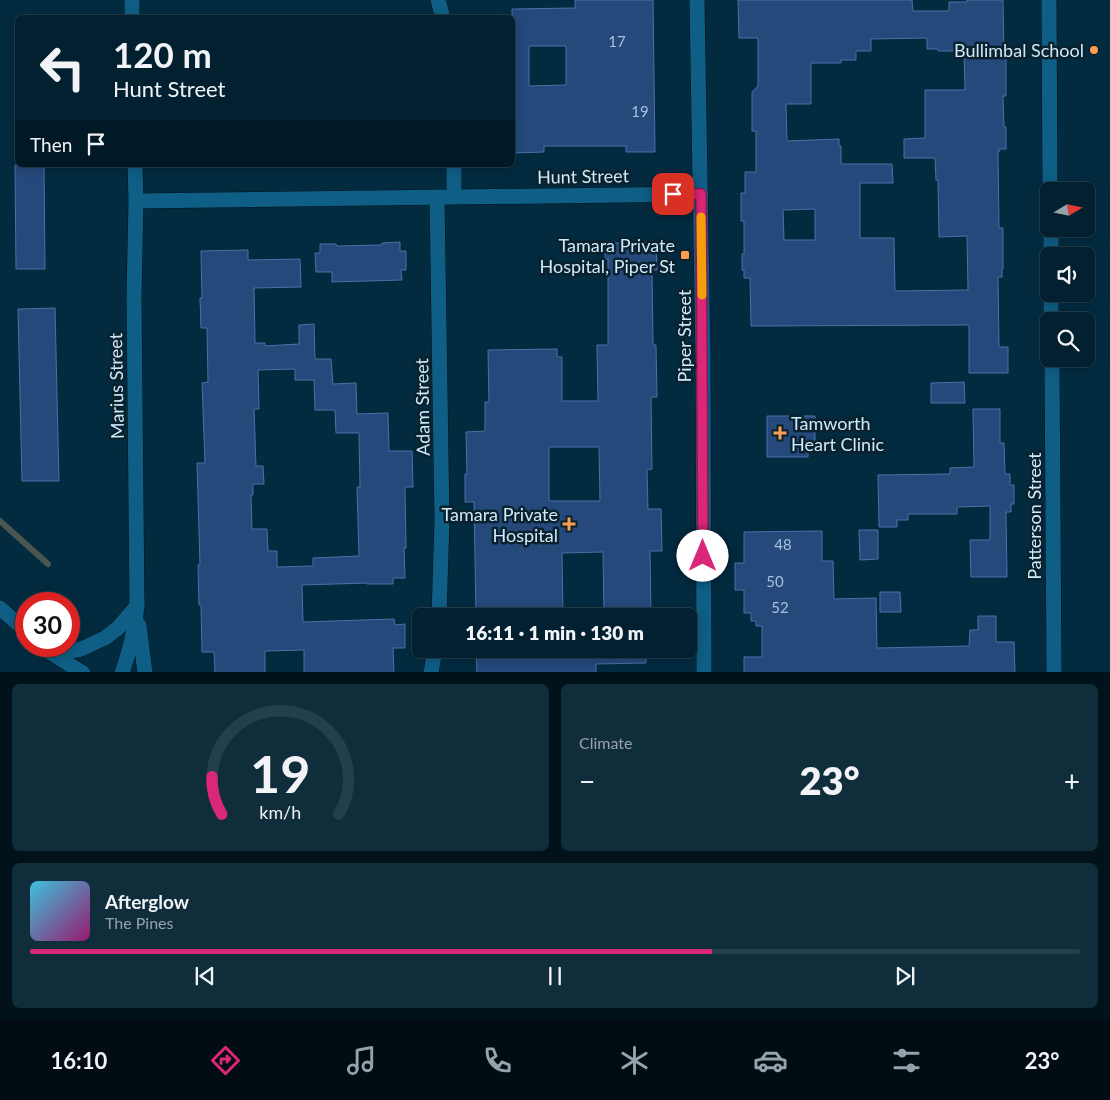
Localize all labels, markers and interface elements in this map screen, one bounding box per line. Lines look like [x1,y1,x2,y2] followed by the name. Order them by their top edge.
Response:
[608,32,626,50] house number: 17
[113,33,212,75] text: 120 m
[30,35,95,100] icon: left
[954,39,1084,61] place label: Bullimbal School
[1088,44,1100,56] marker: Bullimbal School
[113,75,225,102] text: Hunt Street
[631,102,649,120] house number: 19
[82,130,110,158] icon: arrive
[30,133,72,156] text: Then
[537,164,630,188] street label: Hunt Street
[652,173,694,215] pin
[659,180,687,208] icon: arrive
[1040,182,1095,238] north arrow
[1040,182,1095,367] map controls
[540,234,676,277] place label: Tamara Private Hospital, Piper St
[1040,247,1095,302] button: sound
[679,249,691,261] marker: Tamara Private Hospital, Piper St
[673,289,695,382] street label: Piper Street
[1040,312,1095,367] button: search
[104,332,128,439] street label: Marius Street
[410,357,434,456] street label: Adam Street
[791,412,884,455] place label: Tamworth Heart Clinic
[773,426,787,440] marker: Tamworth Heart Clinic
[1023,452,1045,580] street label: Patterson Street
[441,503,558,546] place label: Tamara Private Hospital
[562,517,576,531] marker: Tamara Private Hospital
[676,529,728,581] position arrow
[774,535,792,553] house number: 48
[766,572,784,590] house number: 50
[15,592,80,657] speed limit sign: 30
[771,598,789,616] house number: 52
[465,621,644,644] text: 16:11 · 1 min · 130 m
[579,733,632,752] text: Climate
[250,742,311,804] text: 19
[800,757,859,803] text: 23°
[579,764,595,798] text: −
[1064,764,1080,798] text: +
[260,801,301,823] text: km/h
[105,890,189,913] text: Afterglow
[105,913,174,932] text: The Pines
[191,962,219,990] icon: previous
[541,962,569,990] icon: pause
[891,962,919,990] icon: next
[208,1043,243,1078] icon: directions
[344,1043,379,1078] icon: music
[480,1043,515,1078] icon: phone
[617,1043,652,1078] icon: climate
[753,1043,788,1078] icon: car
[889,1043,924,1078] icon: filters
[51,1047,107,1074] text: 16:10
[1025,1047,1059,1074] text: 23°

